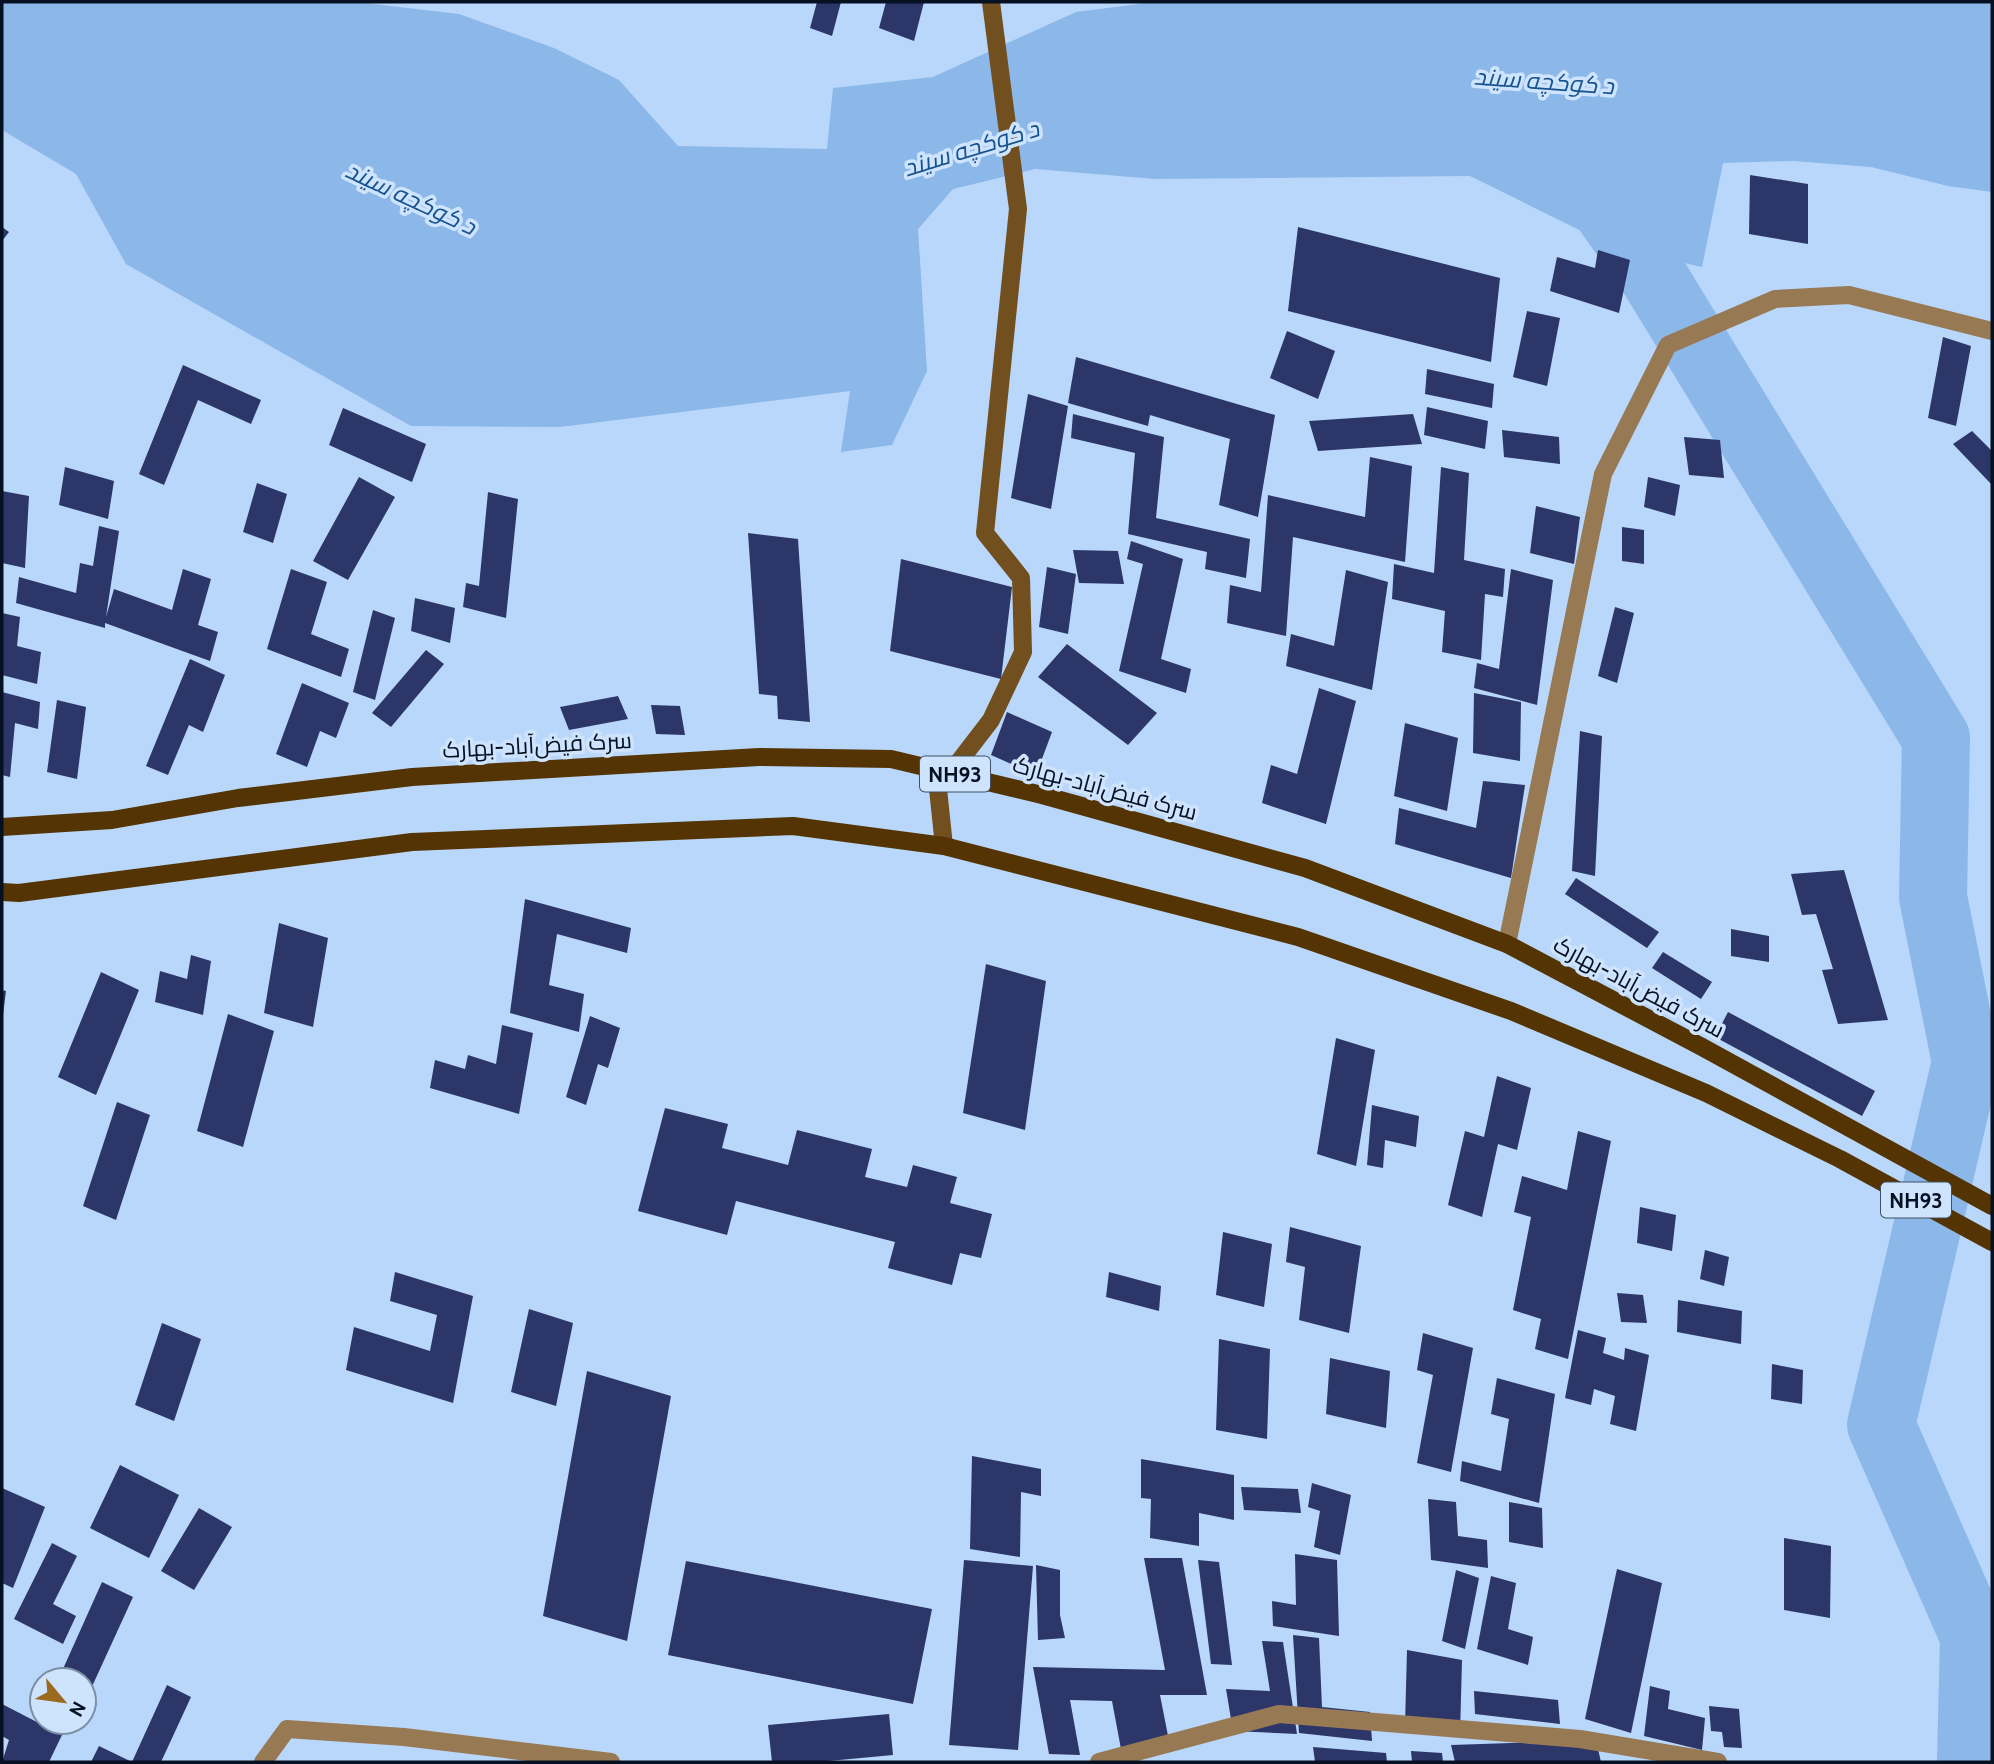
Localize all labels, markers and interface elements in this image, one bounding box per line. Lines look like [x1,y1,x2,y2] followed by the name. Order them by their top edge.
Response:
[1473,62,1616,102] water label: د کوکچه سیند
[900,113,1044,184] water label: د کوکچه سیند
[340,155,482,243] water label: د کوکچه سیند
[442,726,632,764] street label: سرک فیض‌آباد-بهارک
[1010,750,1200,826] street label: سرک فیض‌آباد-بهارک
[920,756,990,792] road number: NH93
[1549,930,1729,1044] street label: سرک فیض‌آباد-بهارک
[1881,1182,1951,1218] road number: NH93
[28,1666,98,1736] north arrow
[64,1698,91,1720] text: N

